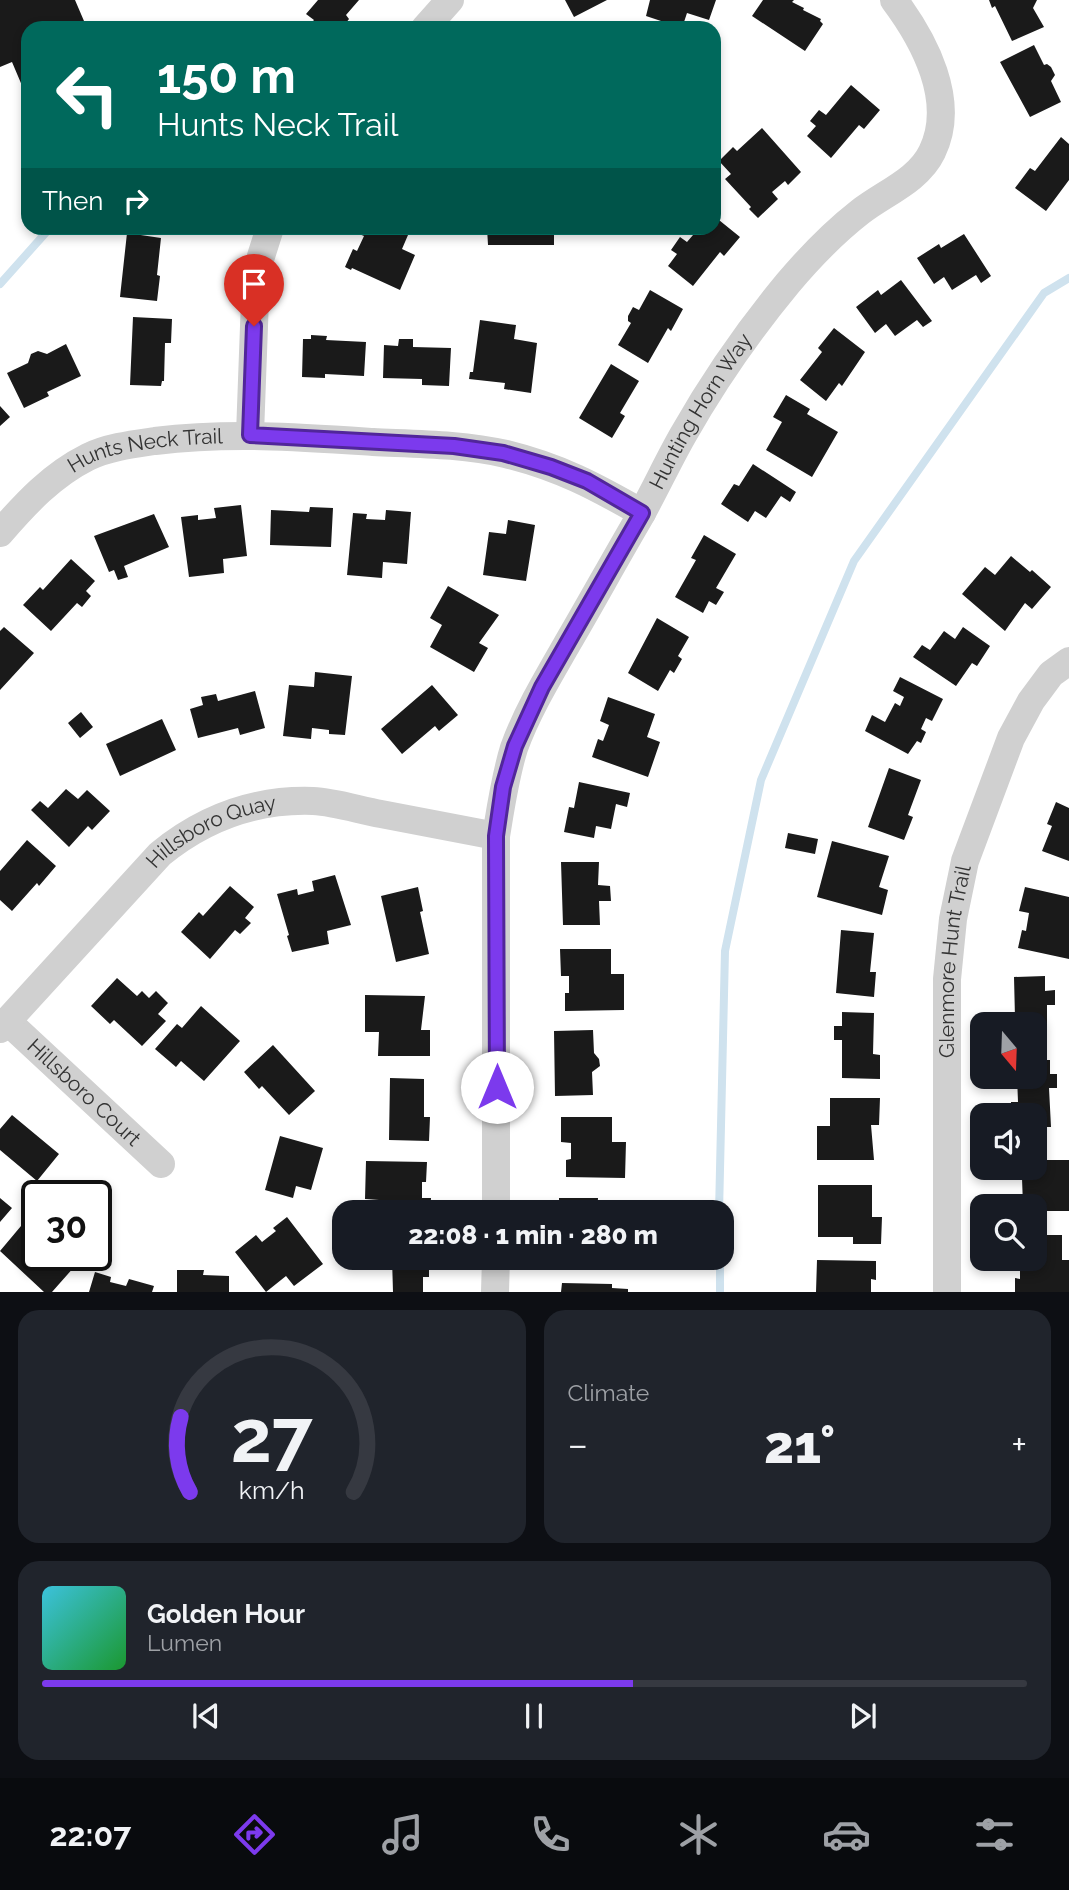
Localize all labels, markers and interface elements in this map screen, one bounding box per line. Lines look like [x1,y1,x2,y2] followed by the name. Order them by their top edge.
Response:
[157,47,296,104] text: 150 m
[42,49,133,140] icon: left
[157,106,398,143] text: Hunts Neck Trail
[117,182,155,220] icon: right
[42,186,103,216] text: Then
[224,254,284,326] pin
[235,265,273,303] icon: arrive
[644,328,757,493] street label: Hunting Horn Way
[63,423,223,478] street label: Hunts Neck Trail
[141,790,278,873] street label: Hillsboro Quay
[934,863,976,1058] street label: Glenmore Hunt Trail
[970,1012,1046,1088] north arrow
[970,1012,1047,1271] map controls
[22,1033,146,1151] street label: Hillsboro Court
[460,1050,534,1124] position arrow
[970,1103,1047,1180] button: sound
[21,1180,112,1271] speed limit sign: 30
[970,1194,1047,1271] button: search
[408,1220,658,1250] text: 22:08 · 1 min · 280 m
[568,1379,649,1406] text: Climate
[231,1395,313,1480] text: 27
[764,1414,835,1475] text: 21°
[568,1422,588,1467] text: −
[1011,1422,1027,1467] text: +
[239,1475,305,1505] text: km/h
[147,1599,305,1629] text: Golden Hour
[147,1629,222,1656] text: Lumen
[187,1697,225,1735] icon: previous
[515,1697,553,1735] icon: pause
[844,1697,882,1735] icon: next
[230,1810,279,1859] icon: directions
[378,1810,427,1859] icon: music
[526,1810,575,1859] icon: phone
[674,1810,723,1859] icon: climate
[822,1810,871,1859] icon: car
[970,1810,1019,1859] icon: filters
[50,1816,131,1853] text: 22:07

